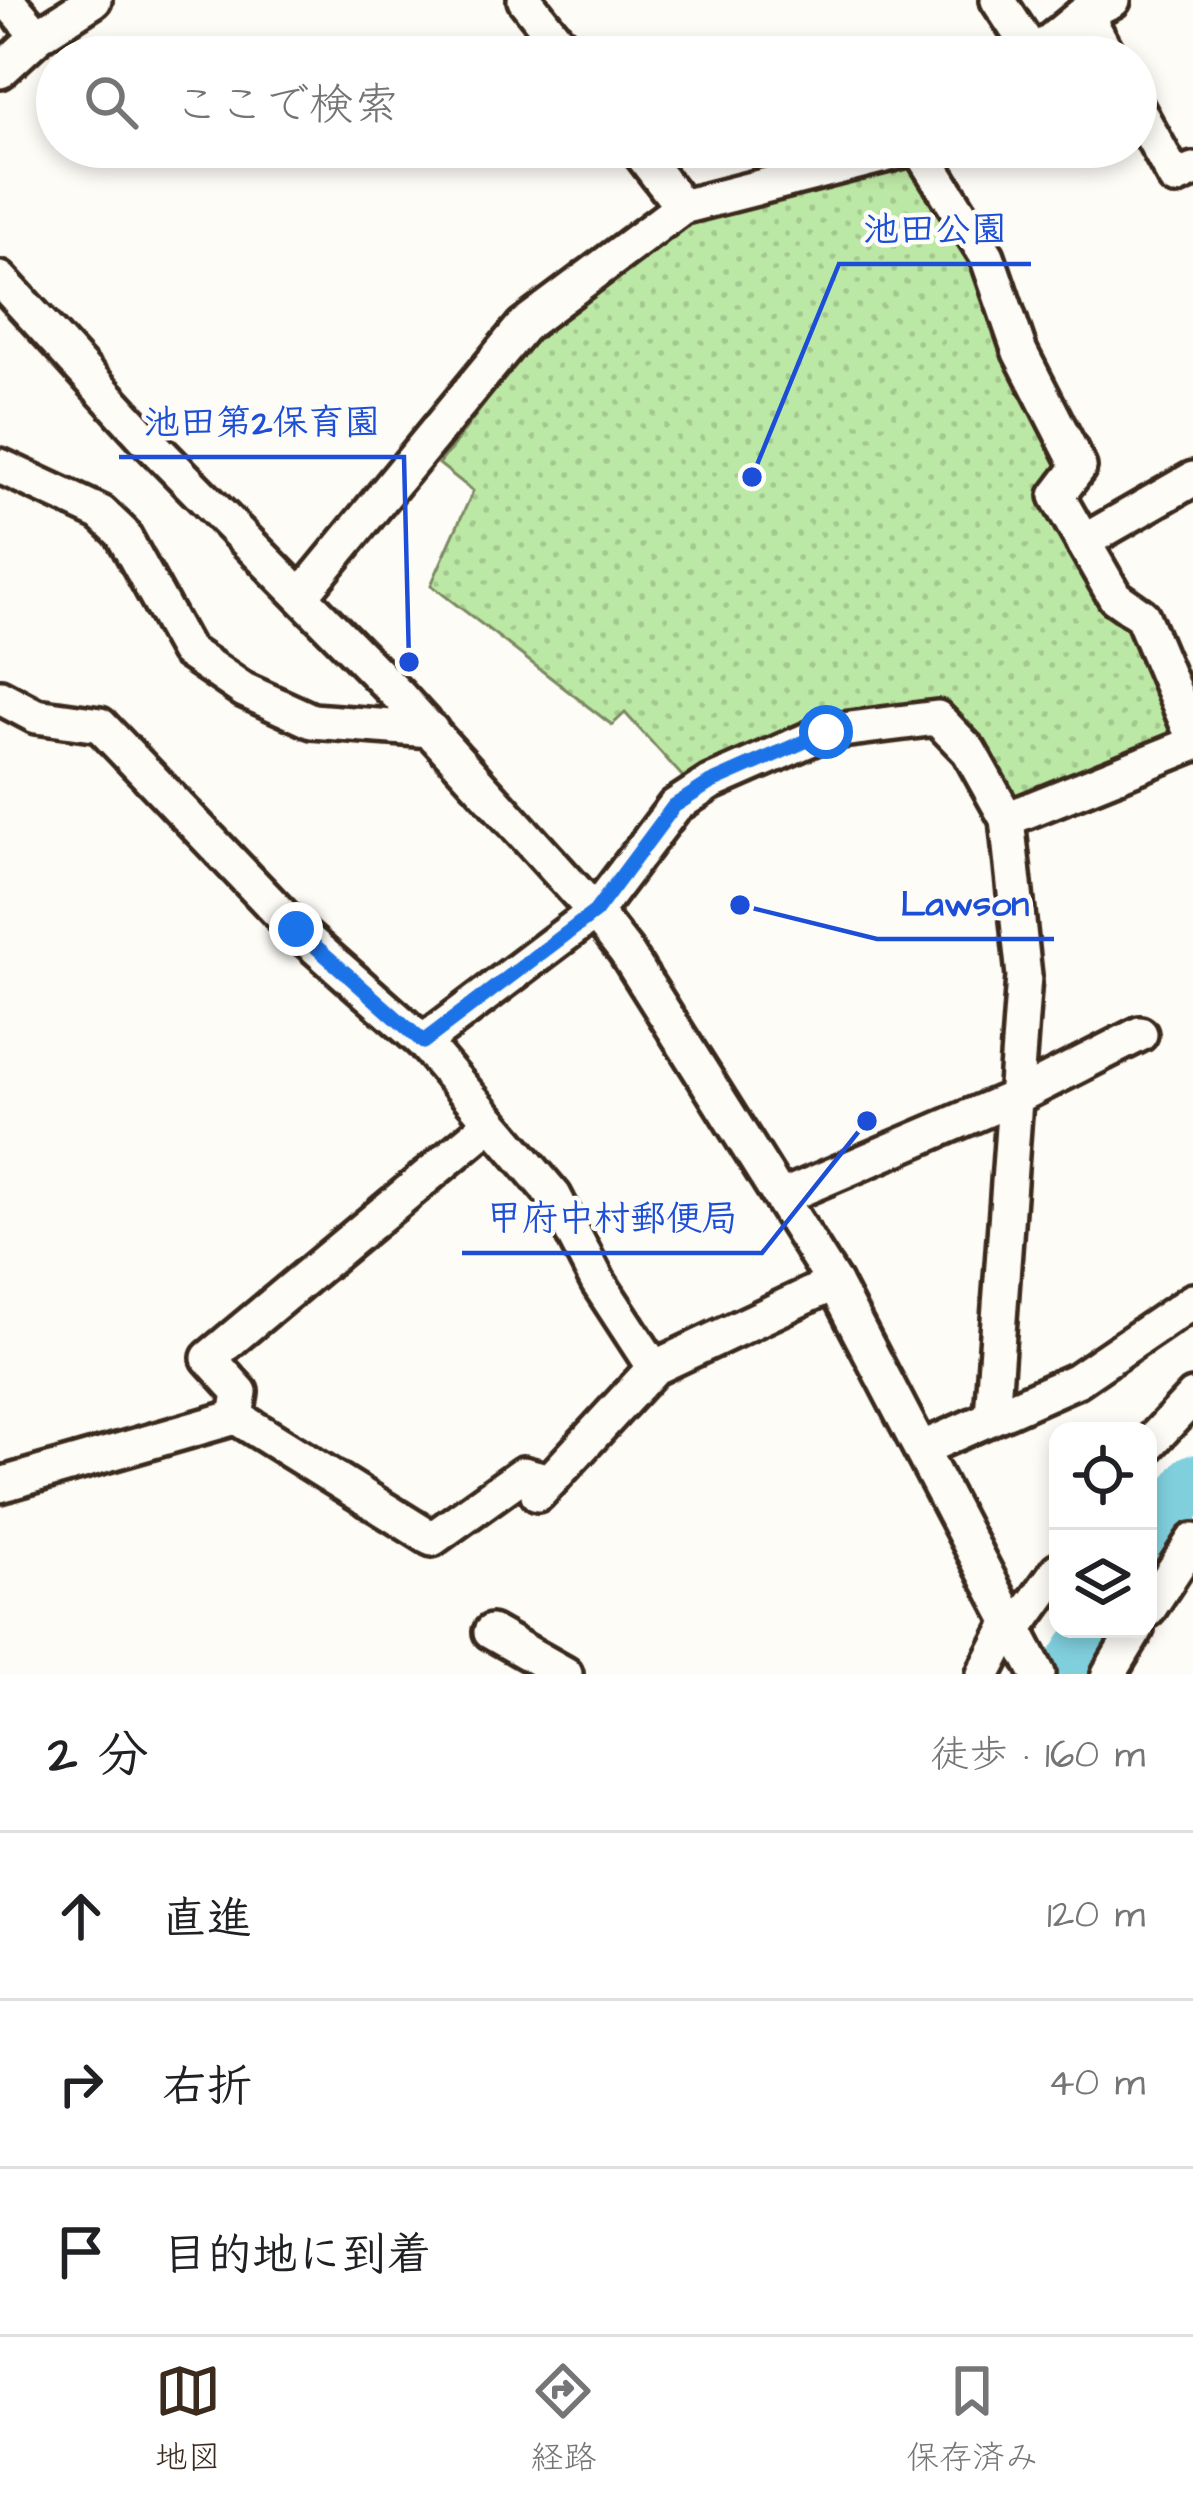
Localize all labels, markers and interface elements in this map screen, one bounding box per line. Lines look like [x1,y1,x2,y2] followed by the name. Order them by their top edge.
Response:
[36,36,1157,168] search box
[78,69,144,135] icon: search
[174,75,399,137] text: ここで検索
[839,192,1031,264] callout: 池田公園
[863,205,1007,256] text: 池田公園
[119,385,404,457] callout: 池田第2保育園
[144,398,380,449] text: 池田第2保育園
[799,705,853,759] route start
[877,867,1054,939] callout: Lawson
[901,879,1029,930] text: Lawson
[269,902,323,956] route end
[462,1181,762,1253] callout: 甲府中村郵便局
[486,1194,738,1245] text: 甲府中村郵便局
[1049,1422,1157,1638] map controls
[1049,1422,1157,1530] button: locate
[1049,1530,1157,1638] button: layers
[48,1721,149,1792] text: 2 分
[930,1729,1145,1783] text: 徒歩 · 160 m
[48,1883,114,1949] icon: ahead
[162,1889,252,1951] text: 直進
[1047,1889,1145,1943] text: 120 m
[48,2051,114,2117] icon: right
[162,2057,252,2119] text: 右折
[1048,2057,1145,2111] text: 40 m
[48,2219,114,2285] icon: arrive
[162,2225,432,2287] text: 目的地に到着
[155,2358,221,2481] tab: 地図
[530,2358,596,2481] tab: 経路
[906,2358,1038,2481] tab: 保存済み

